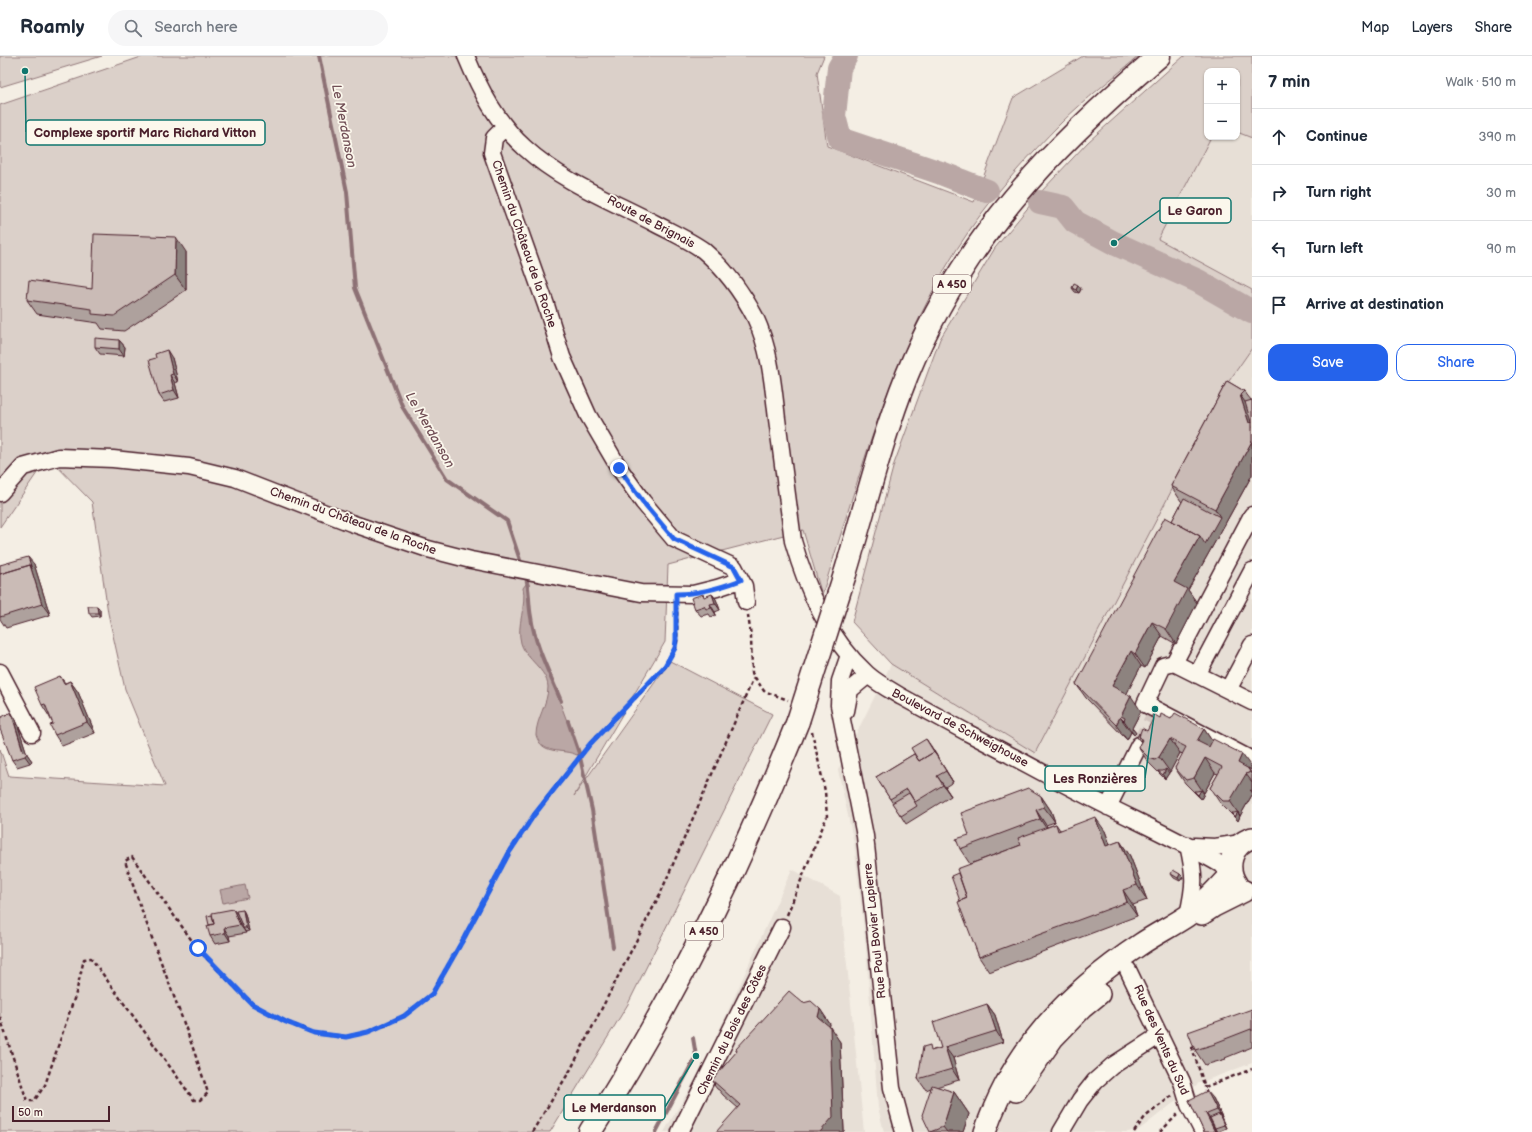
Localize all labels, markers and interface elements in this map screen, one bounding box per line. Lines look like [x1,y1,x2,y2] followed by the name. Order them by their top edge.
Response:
[108,10,388,46] search box
[20,16,84,39] text: Roamly
[122,17,144,39] icon: search
[154,18,238,37] text: Search here
[1361,19,1389,36] text: Map
[1411,19,1453,36] text: Layers
[1475,19,1512,36] text: Share
[1204,68,1240,140] map controls
[1204,68,1240,104] button: +
[1268,72,1310,92] text: 7 min
[1445,74,1516,90] text: Walk · 510 m
[328,83,360,169] water label: Le Merdanson
[1204,104,1240,140] button: −
[26,120,265,145] callout: Complexe sportif Marc Richard Vitton
[34,125,256,141] text: Complexe sportif Marc Richard Vitton
[1268,126,1290,148] icon: ahead
[1306,127,1368,146] text: Continue
[1479,129,1516,145] text: 390 m
[488,158,560,330] street label: Chemin du Château de la Roche
[1268,182,1290,204] icon: right
[1306,183,1371,202] text: Turn right
[1486,185,1516,201] text: 30 m
[604,193,698,252] street label: Route de Brignais
[1160,198,1231,223] callout: Le Garon
[1168,203,1222,219] text: Le Garon
[1268,238,1290,260] icon: left
[1306,239,1363,258] text: Turn left
[1487,241,1516,257] text: 90 m
[933,275,971,293] road number: A 450
[1268,294,1290,316] icon: arrive
[1306,295,1444,314] text: Arrive at destination
[1268,344,1388,381] button: Save
[1396,344,1516,381] button: Share
[402,389,458,471] water label: Le Merdanson
[610,459,628,477] route end
[268,484,438,558] street label: Chemin du Château de la Roche
[889,685,1031,771] street label: Boulevard de Schweighouse
[1045,766,1145,791] callout: Les Ronzières
[1053,771,1137,787] text: Les Ronzières
[860,863,890,999] street label: Rue Paul Bovier Lapierre
[685,922,723,940] road number: A 450
[189,939,207,957] route start
[694,962,770,1098] street label: Chemin du Bois des Côtes
[1130,983,1192,1097] street label: Rue des Vents du Sud
[564,1095,665,1120] callout: Le Merdanson
[571,1100,657,1116] text: Le Merdanson
[12,1104,110,1123] scale bar
[18,1106,43,1119] text: 50 m

